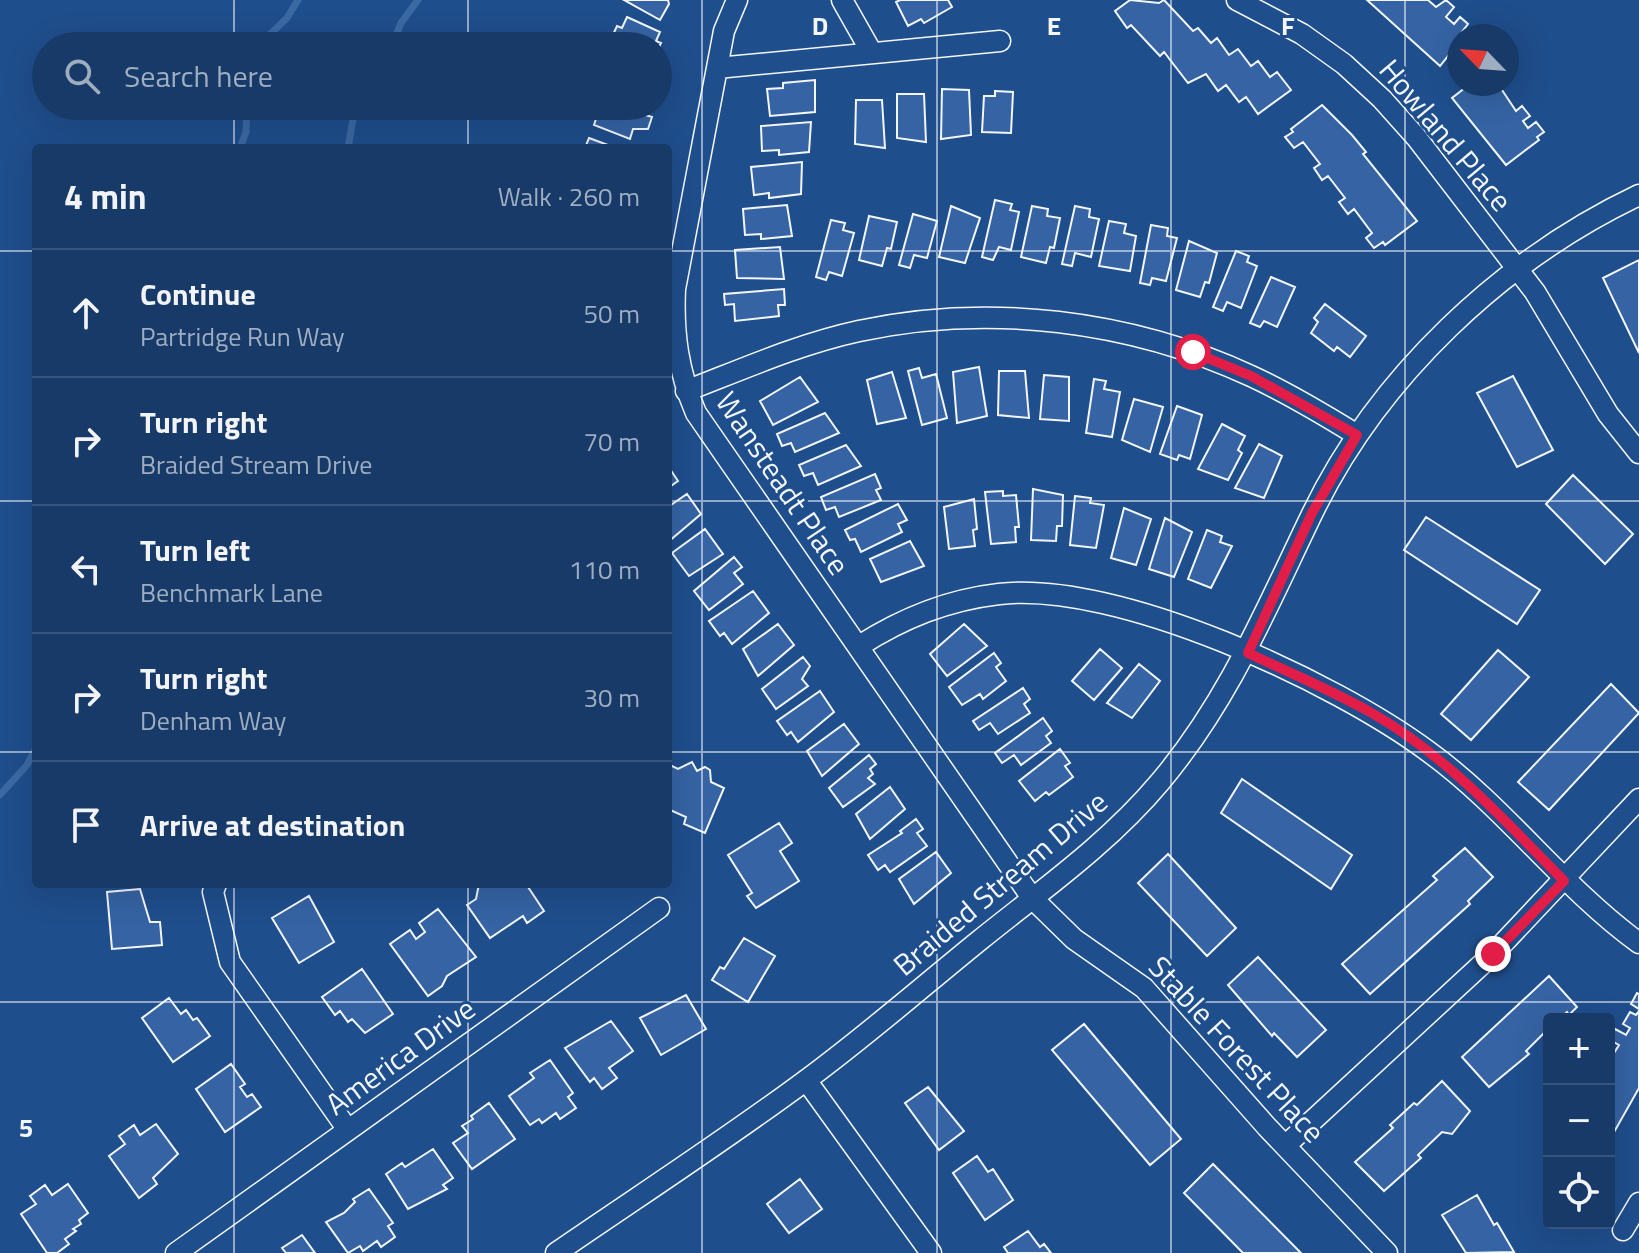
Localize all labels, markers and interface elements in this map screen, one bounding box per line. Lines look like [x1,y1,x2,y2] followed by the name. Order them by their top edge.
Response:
[812,6,828,45] text: D
[1047,6,1061,45] text: E
[1281,6,1295,45] text: F
[1447,24,1519,96] north arrow
[32,32,672,120] search box
[1368,49,1524,221] street label: Howland Place
[124,53,273,99] text: Search here
[60,54,104,98] icon: search
[64,170,147,222] text: 4 min
[498,177,640,216] text: Walk · 260 m
[140,271,256,317] text: Continue
[64,291,108,335] icon: ahead
[583,294,640,333] text: 50 m
[140,317,345,356] text: Partridge Run Way
[1175,334,1211,370] route start
[704,382,862,584] street label: Wansteadt Place
[140,399,268,445] text: Turn right
[64,419,108,463] icon: right
[583,422,640,461] text: 70 m
[140,445,372,484] text: Braided Stream Drive
[140,527,250,573] text: Turn left
[64,547,108,591] icon: left
[569,550,640,589] text: 110 m
[140,573,323,612] text: Benchmark Lane
[140,655,268,701] text: Turn right
[64,675,108,719] icon: right
[583,678,640,717] text: 30 m
[140,701,286,740] text: Denham Way
[883,779,1117,987] street label: Braided Stream Drive
[140,802,405,848] text: Arrive at destination
[64,803,108,847] icon: arrive
[1475,936,1511,972] route end
[1138,945,1336,1153] street label: Stable Forest Place
[316,986,484,1126] street label: America Drive
[1543,1013,1615,1229] map controls
[1543,1013,1615,1085] button: +
[1543,1085,1615,1157] button: −
[19,1108,33,1147] text: 5
[1543,1157,1615,1229] button: locate

